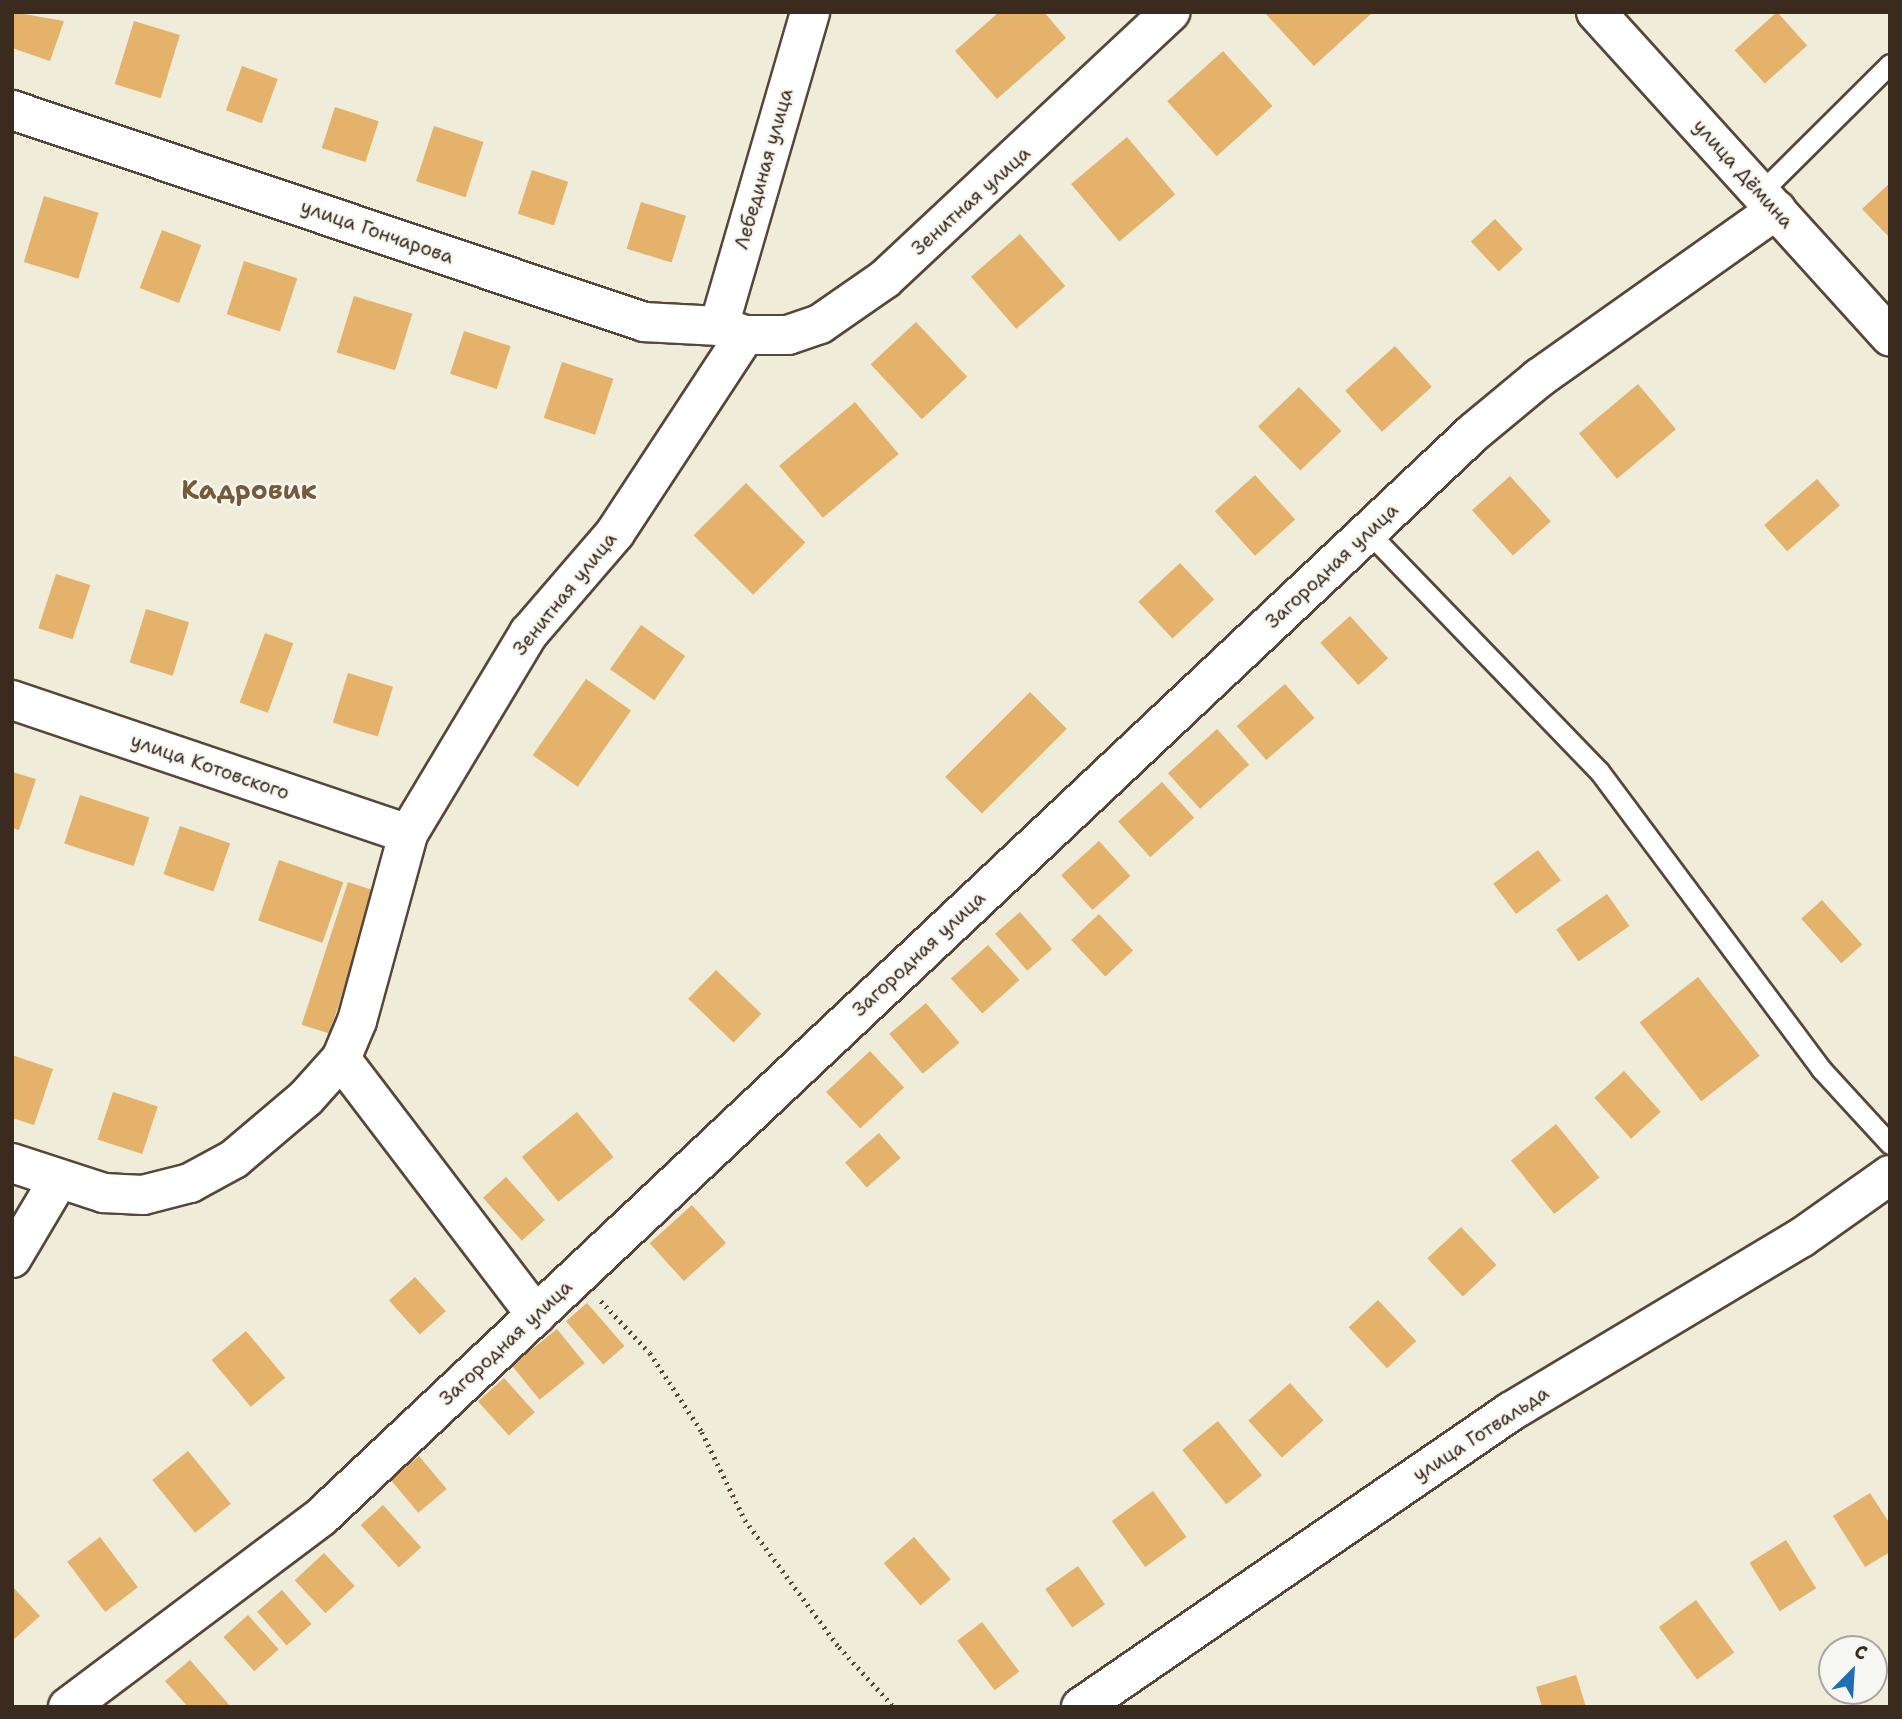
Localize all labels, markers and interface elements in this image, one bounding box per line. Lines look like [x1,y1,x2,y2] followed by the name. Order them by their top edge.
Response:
[730,86,798,252] street label: Лебединая улица
[1688,115,1798,233] street label: улица Дёмина
[907,142,1035,260] street label: Зенитная улица
[298,195,456,269] street label: улица Гончарова
[181,474,317,506] district label: Кадровик
[1261,499,1403,633] street label: Загородная улица
[508,528,622,660] street label: Зенитная улица
[128,729,292,805] street label: улица Котовского
[848,887,990,1021] street label: Загородная улица
[435,1276,577,1410] street label: Загородная улица
[1409,1382,1553,1486] street label: улица Готвальда
[1818,1635,1888,1705] north arrow
[1851,1638,1871,1666] text: С

